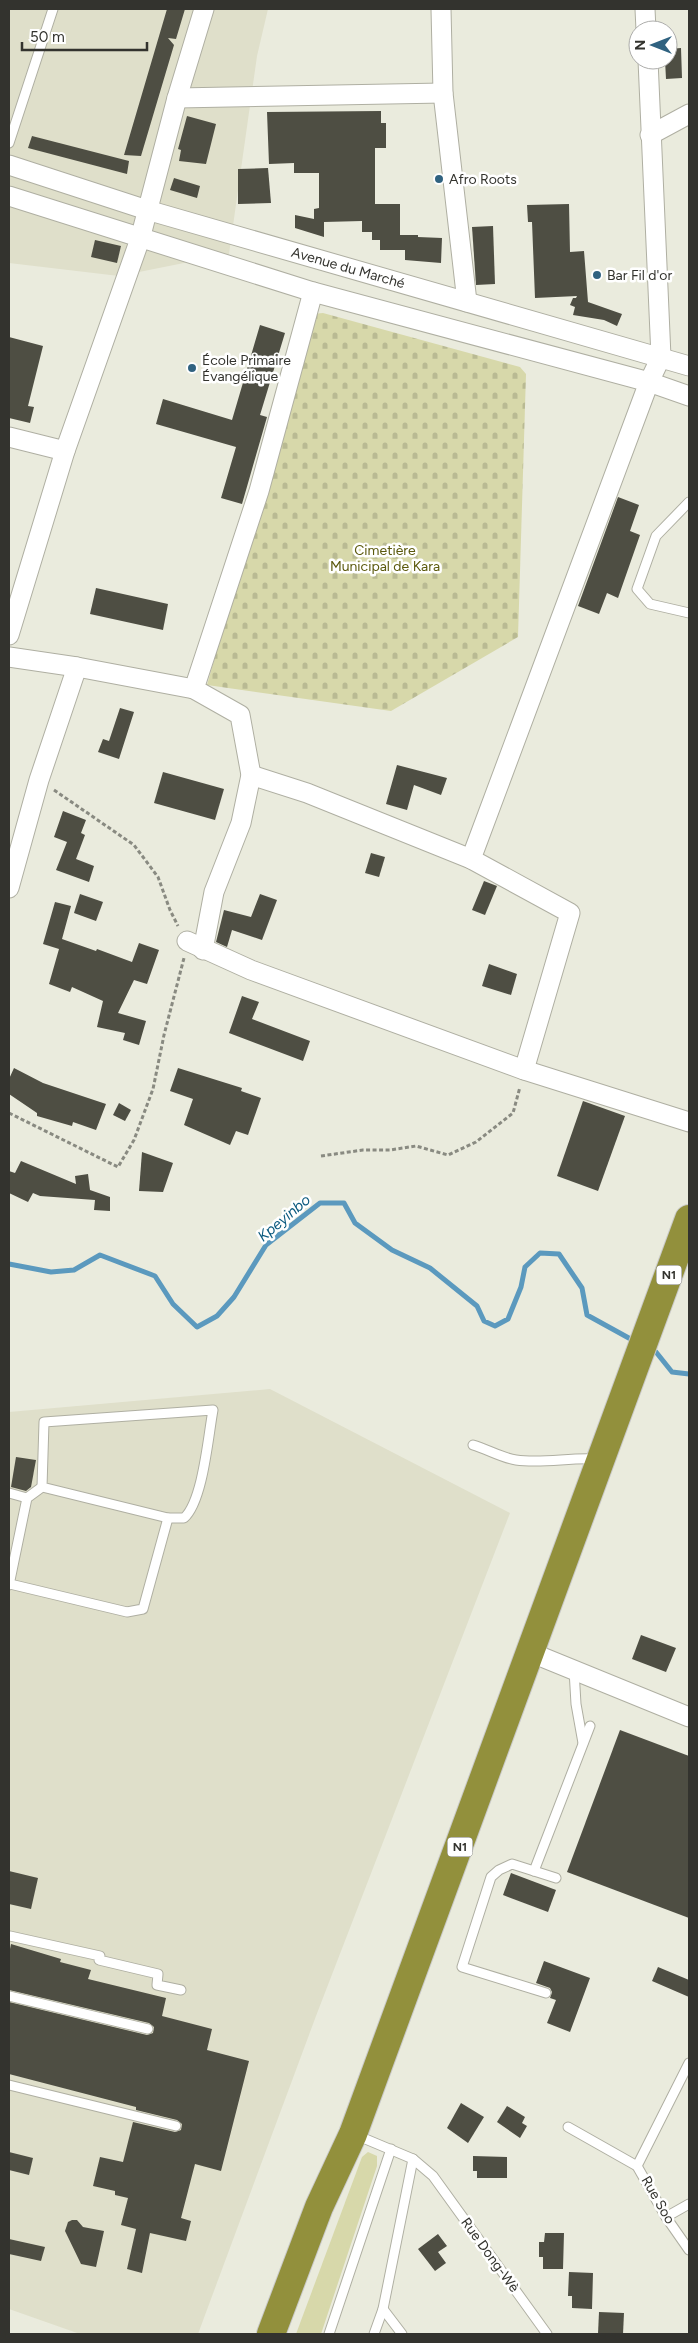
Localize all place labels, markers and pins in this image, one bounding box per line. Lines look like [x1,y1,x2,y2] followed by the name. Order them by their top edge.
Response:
[449,171,517,188] place label: Afro Roots
[433,173,445,185] marker: Afro Roots
[607,267,672,284] place label: Bar Fil d'or
[591,269,603,281] marker: Bar Fil d'or
[202,352,291,385] place label: École Primaire Évangélique
[186,362,198,374] marker: École Primaire Évangélique

